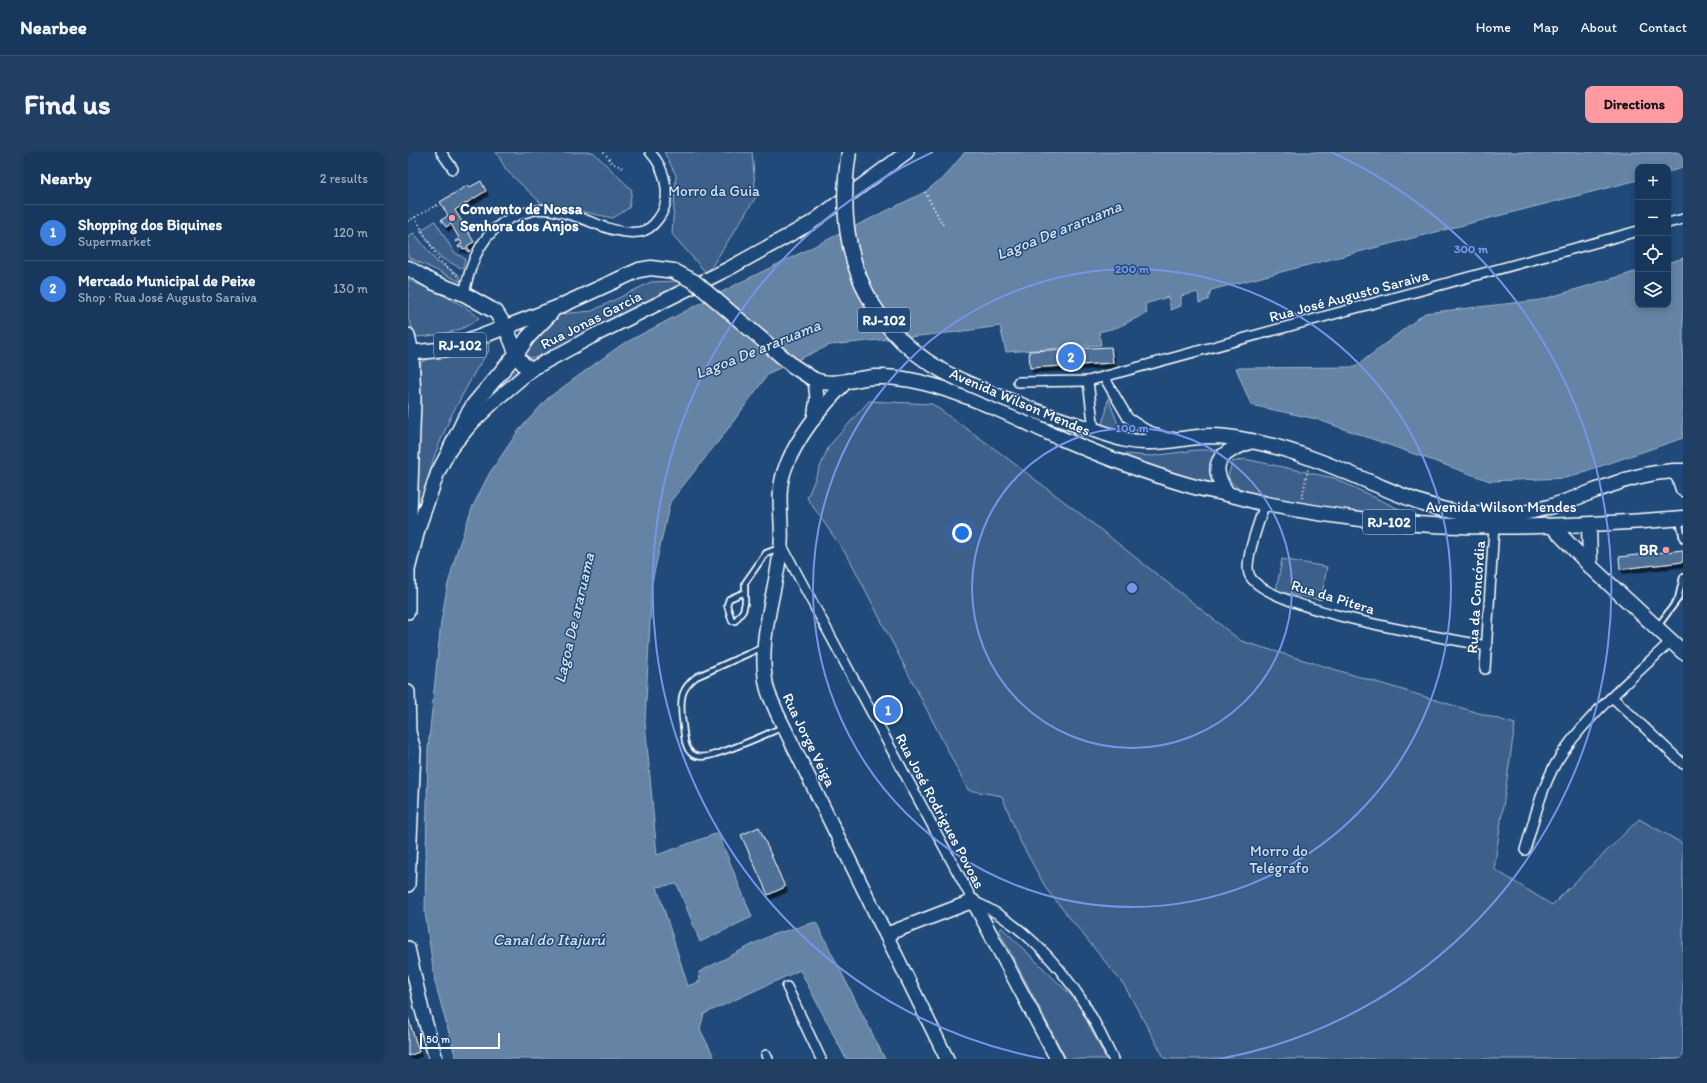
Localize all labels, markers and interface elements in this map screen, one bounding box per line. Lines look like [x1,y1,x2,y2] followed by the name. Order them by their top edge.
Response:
[20,16,87,39] text: Nearbee
[1476,19,1511,36] text: Home
[1533,19,1559,36] text: Map
[1581,19,1617,36] text: About
[1639,19,1687,36] text: Contact
[1585,86,1683,123] button: Directions
[24,87,111,121] text: Find us
[1635,164,1671,308] map controls
[1635,164,1671,200] button: +
[40,168,92,188] text: Nearby
[320,171,368,186] text: 2 results
[668,182,760,200] park label: Morro da Guia
[994,196,1125,264] water label: Lagoa De araruama
[460,200,583,236] place label: Convento de Nossa Senhora dos Anjos
[1635,200,1671,236] button: −
[447,213,457,223] marker: Convento de Nossa Senhora dos Anjos
[78,216,222,234] text: Shopping dos Biquines
[50,225,56,240] text: 1
[333,225,368,240] text: 120 m
[78,234,151,249] text: Supermarket
[1635,236,1671,272] button: locate
[1454,242,1489,256] text: 300 m
[1115,262,1150,276] text: 200 m
[1267,266,1431,326] street label: Rua José Augusto Saraiva
[78,272,255,290] text: Mercado Municipal de Peixe
[1635,272,1671,308] button: layers
[50,281,56,296] text: 2
[333,281,368,296] text: 130 m
[537,287,645,353] street label: Rua Jonas Garcia
[78,290,257,305] text: Shop · Rua José Augusto Saraiva
[858,308,910,332] road number: RJ-102
[693,315,824,383] water label: Lagoa De araruama
[434,333,486,357] road number: RJ-102
[1058,342,1084,372] pin: 2
[947,364,1093,440] street label: Avenida Wilson Mendes
[1115,421,1149,435] text: 100 m
[1425,498,1577,516] street label: Avenida Wilson Mendes
[1363,510,1415,534] road number: RJ-102
[952,523,972,543] your location
[1463,540,1489,654] street label: Rua da Concórdia
[1639,541,1659,559] place label: BR
[1661,545,1671,555] marker: BR
[550,550,598,685] water label: Lagoa De araruama
[1289,576,1377,618] street label: Rua da Pitera
[1125,581,1139,595] centre of rings
[779,690,840,790] street label: Rua Jorge Veiga
[875,695,901,725] pin: 1
[891,730,989,892] street label: Rua José Rodrigues Povoas
[1249,842,1309,877] park label: Morro do Telégrafo
[493,930,606,949] water label: Canal do Itajurú
[420,1031,500,1050] scale bar
[426,1033,450,1046] text: 50 m

